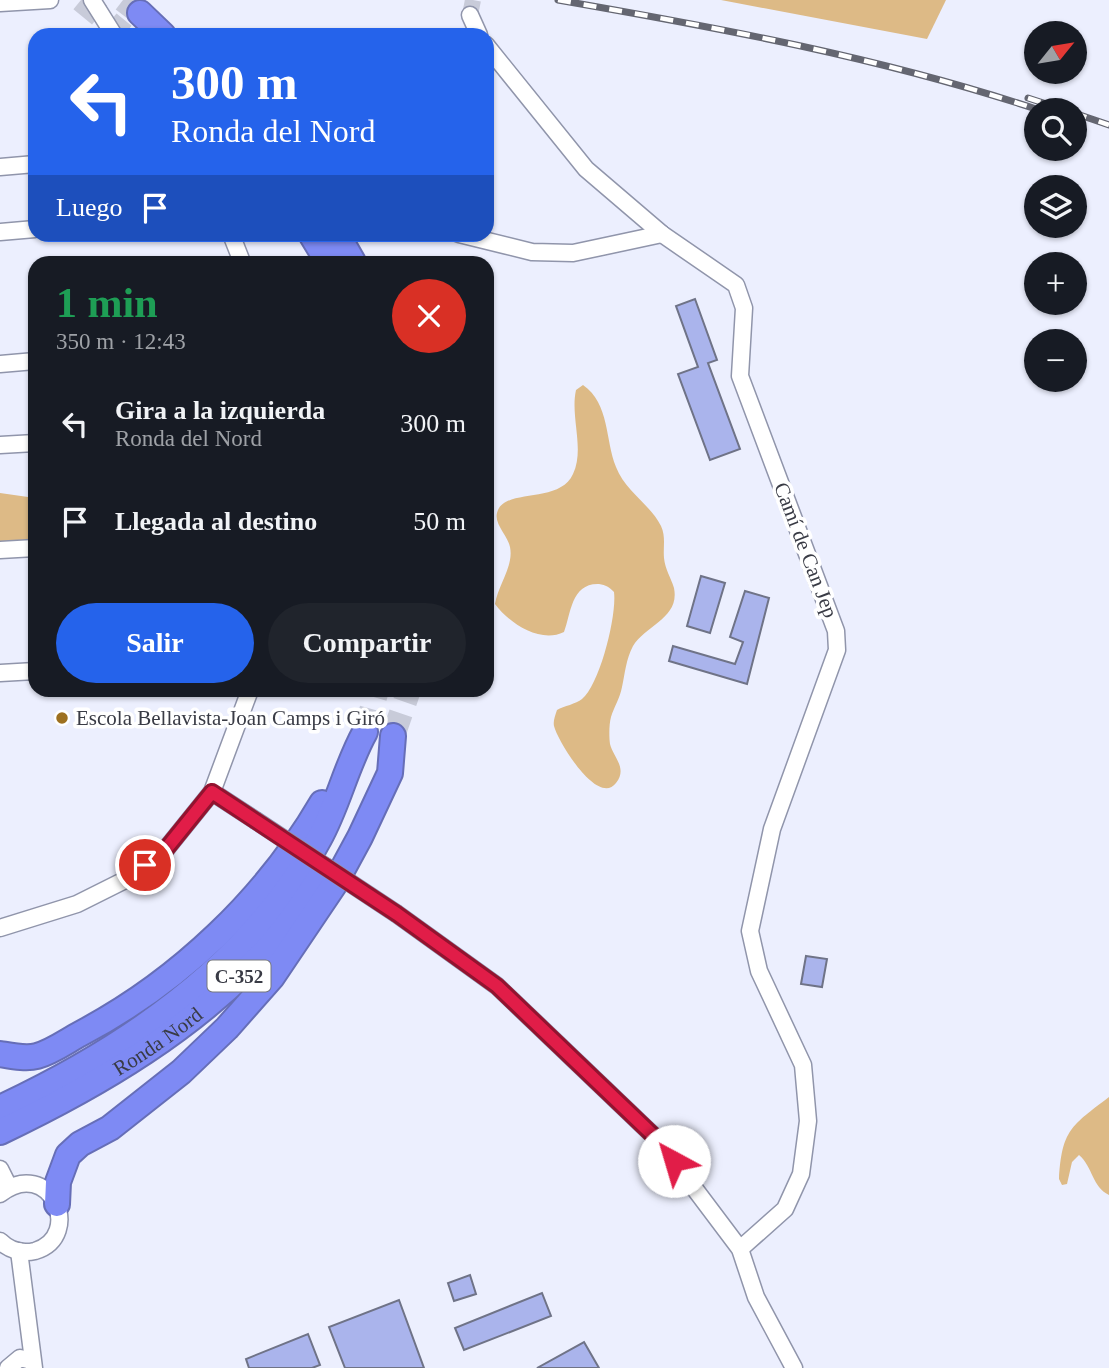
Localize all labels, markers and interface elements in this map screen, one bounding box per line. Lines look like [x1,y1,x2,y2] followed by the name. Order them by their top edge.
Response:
[1024,21,1087,84] north arrow
[1024,21,1087,392] map controls
[171,55,298,110] text: 300 m
[56,56,147,147] icon: left
[1024,98,1087,161] button: search
[171,113,375,149] text: Ronda del Nord
[1024,175,1087,238] button: layers
[136,189,174,227] icon: arrive
[56,193,122,222] text: Luego
[1024,252,1087,315] button: +
[392,279,466,353] button: close
[56,280,158,326] text: 1 min
[56,329,186,354] text: 350 m · 12:43
[1024,329,1087,392] button: −
[115,396,325,425] text: Gira a la izquierda
[56,405,94,443] icon: left
[400,409,466,438] text: 300 m
[115,426,262,451] text: Ronda del Nord
[769,479,843,621] street label: Camí de Can Jep
[56,503,94,541] icon: arrive
[115,507,317,536] text: Llegada al destino
[413,507,466,536] text: 50 m
[56,603,254,683] button: Salir
[268,603,466,683] button: Compartir
[76,706,385,730] place label: Escola Bellavista-Joan Camps i Giró
[54,710,70,726] marker: Escola Bellavista-Joan Camps i Giró
[115,835,175,895] pin
[126,846,164,884] icon: arrive
[208,960,270,992] road number: C-352
[109,1002,208,1081] street label: Ronda Nord
[637,1124,711,1198] position arrow

